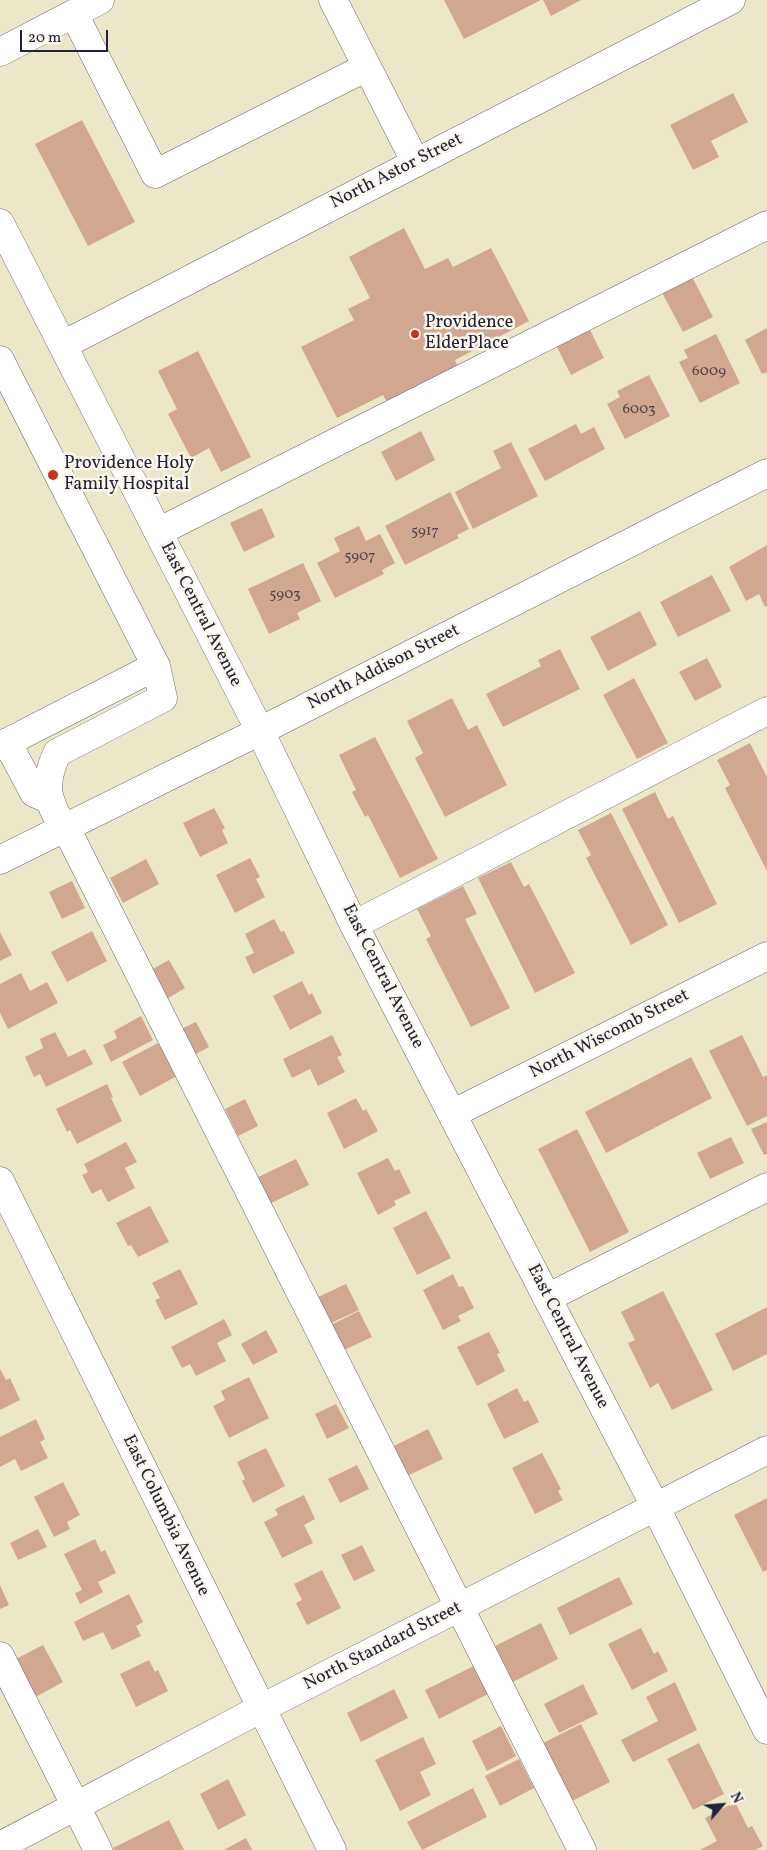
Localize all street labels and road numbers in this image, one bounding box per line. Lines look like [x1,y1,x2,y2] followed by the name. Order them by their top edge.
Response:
[327,129,467,215] street label: North Astor Street
[154,539,246,691] street label: East Central Avenue
[304,620,464,716] street label: North Addison Street
[336,901,428,1053] street label: East Central Avenue
[527,985,693,1085] street label: North Wiscomb Street
[521,1261,613,1413] street label: East Central Avenue
[117,1432,213,1600] street label: East Columbia Avenue
[300,1598,466,1696] street label: North Standard Street

